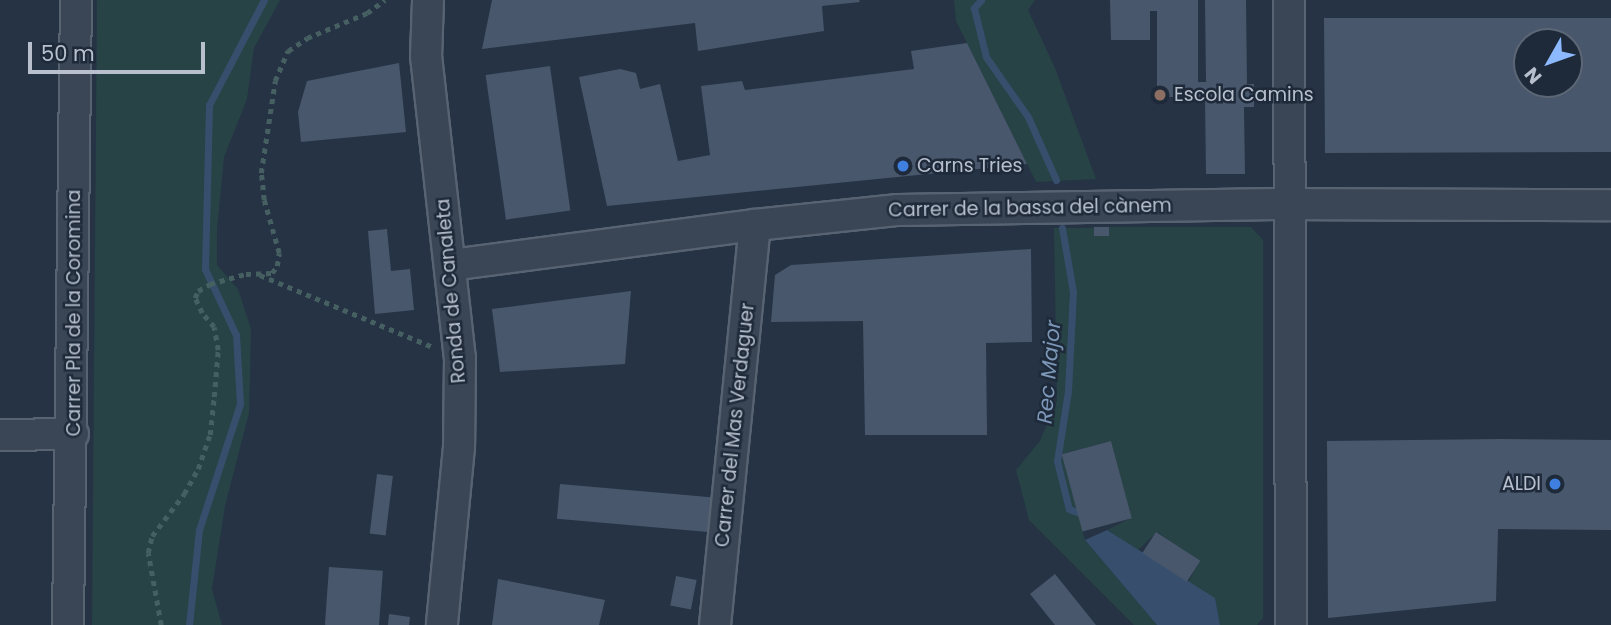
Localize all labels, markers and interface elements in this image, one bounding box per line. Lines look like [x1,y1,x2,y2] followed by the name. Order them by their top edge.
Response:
[32,28,208,72] scale bar
[1513,28,1583,98] north arrow
[41,39,95,68] text: 50 m
[1518,61,1548,90] text: N
[1174,84,1314,106] place label: Escola Camins
[1152,87,1168,103] marker: Escola Camins
[917,155,1022,177] place label: Carns Tries
[895,158,911,174] marker: Carns Tries
[63,190,85,436] street label: Carrer Pla de la Coromina
[888,194,1172,222] street label: Carrer de la bassa del cànem
[432,198,470,384] street label: Ronda de Canaleta
[711,302,759,548] street label: Carrer del Mas Verdaguer
[1032,319,1066,425] water label: Rec Major
[1502,473,1541,495] place label: ALDI
[1547,476,1563,492] marker: ALDI

